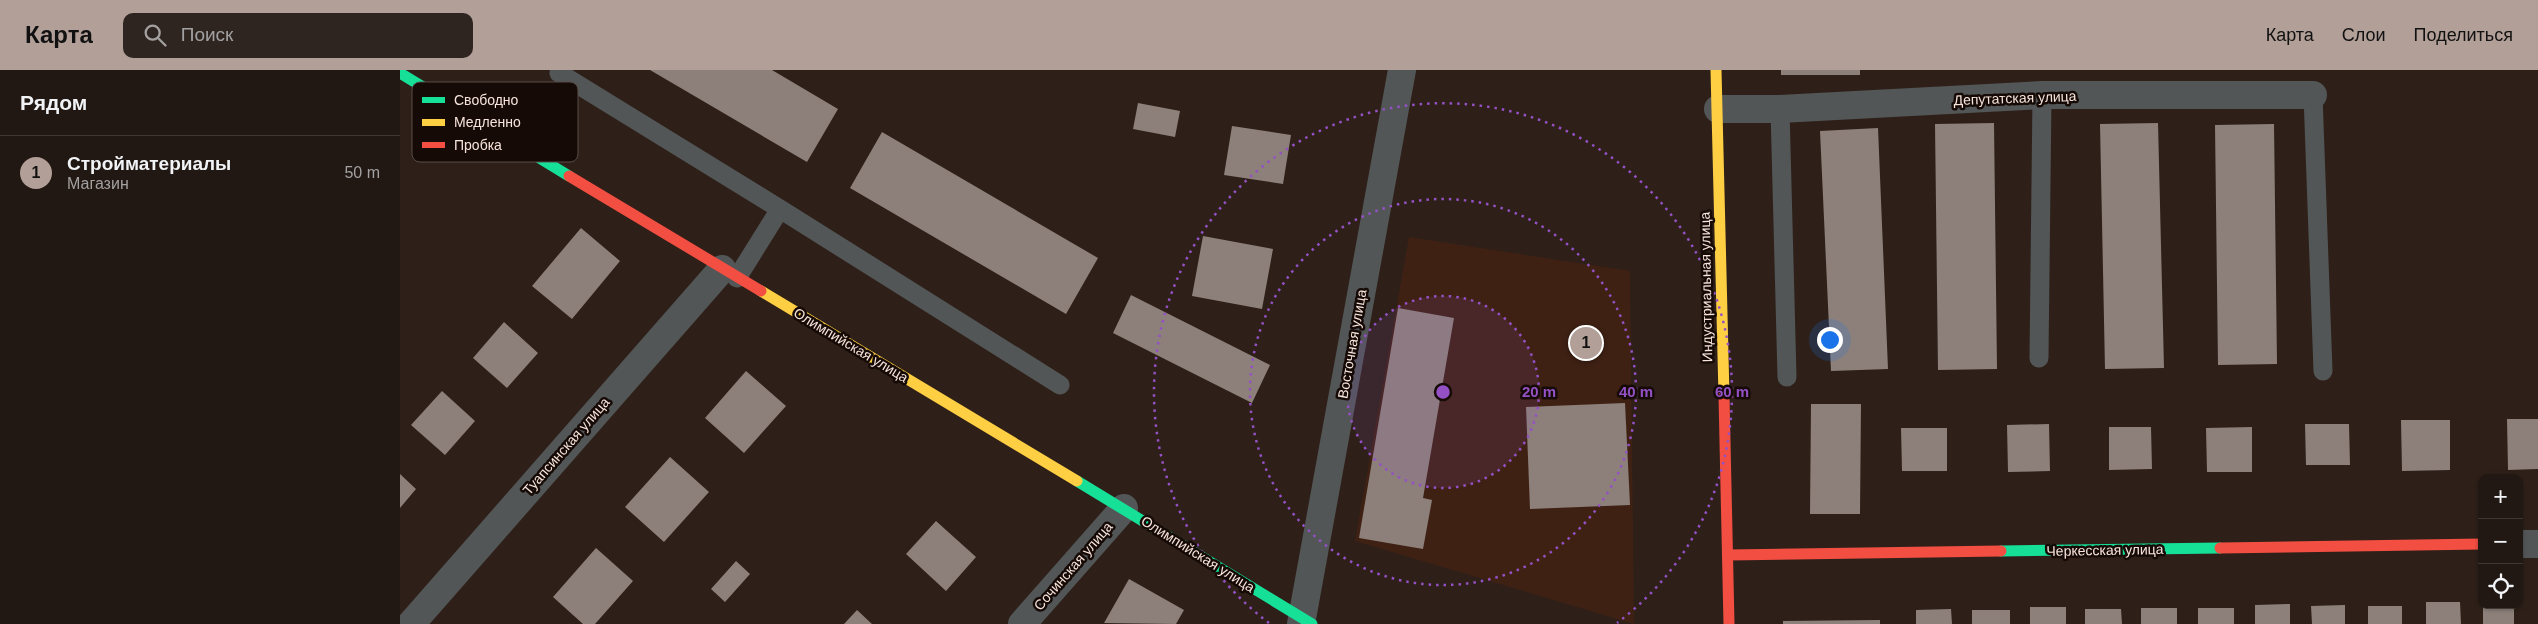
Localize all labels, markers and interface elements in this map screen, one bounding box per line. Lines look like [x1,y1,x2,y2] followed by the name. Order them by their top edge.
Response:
[123,13,473,58] search box
[25,21,93,48] text: Карта
[141,21,169,49] icon: search
[181,24,233,45] text: Поиск
[2266,25,2314,45] text: Карта
[2342,25,2386,45] text: Слои
[2414,25,2513,45] text: Поделиться
[412,82,578,162] legend
[1953,88,2077,108] street label: Депутатская улица
[20,91,87,114] text: Рядом
[454,92,519,108] text: Свободно
[454,114,521,130] text: Медленно
[454,137,502,153] text: Пробка
[67,153,231,174] text: Стройматериалы
[32,164,40,181] text: 1
[344,164,380,181] text: 50 m
[67,175,129,192] text: Магазин
[1697,211,1715,362] street label: Индустриальная улица
[1335,288,1370,400] street label: Восточная улица
[791,304,911,386] street label: Олимпийская улица
[1570,324,1602,362] pin: 1
[1817,327,1843,353] your location
[1434,383,1452,401] centre of rings
[1522,383,1556,400] text: 20 m
[1619,383,1653,400] text: 40 m
[1715,383,1749,400] text: 60 m
[519,394,613,498] street label: Туапсинская улица
[2478,474,2523,609] map controls
[2478,474,2523,519] button: +
[1138,513,1258,596] street label: Олимпийская улица
[1030,518,1116,613] street label: Сочинская улица
[2478,519,2523,564] button: −
[2046,541,2164,559] street label: Черкесская улица
[2478,564,2523,609] button: locate

